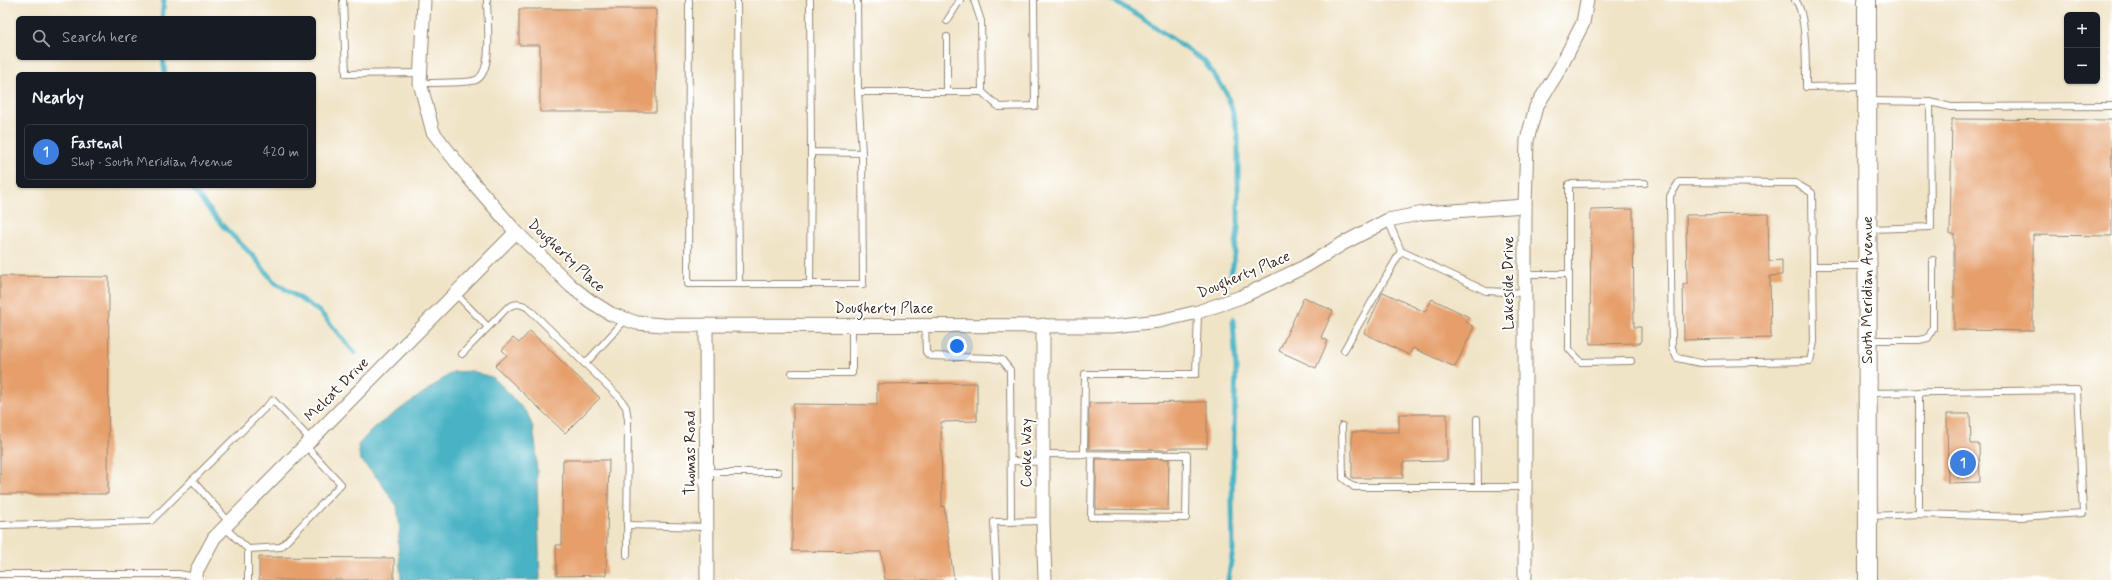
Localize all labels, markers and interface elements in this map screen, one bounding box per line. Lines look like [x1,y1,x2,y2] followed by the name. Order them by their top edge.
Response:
[2064,12,2100,84] map controls
[2064,12,2100,48] button: +
[16,16,316,60] search box
[30,27,52,49] icon: search
[62,28,138,48] text: Search here
[2064,48,2100,84] button: −
[32,87,84,109] text: Nearby
[71,134,122,154] text: Fastenal
[43,144,49,161] text: 1
[263,144,299,161] text: 420 m
[71,154,233,171] text: Shop · South Meridian Avenue
[522,215,609,298] street label: Dougherty Place
[1858,216,1878,364] street label: South Meridian Avenue
[1499,236,1519,330] street label: Lakeside Drive
[1195,246,1294,304] street label: Dougherty Place
[835,299,934,320] street label: Dougherty Place
[947,336,967,356] your location
[300,353,374,427] street label: Melcat Drive
[681,411,701,495] street label: Thomas Road
[1017,418,1037,488] street label: Cooke Way
[1950,448,1976,478] pin: 1

